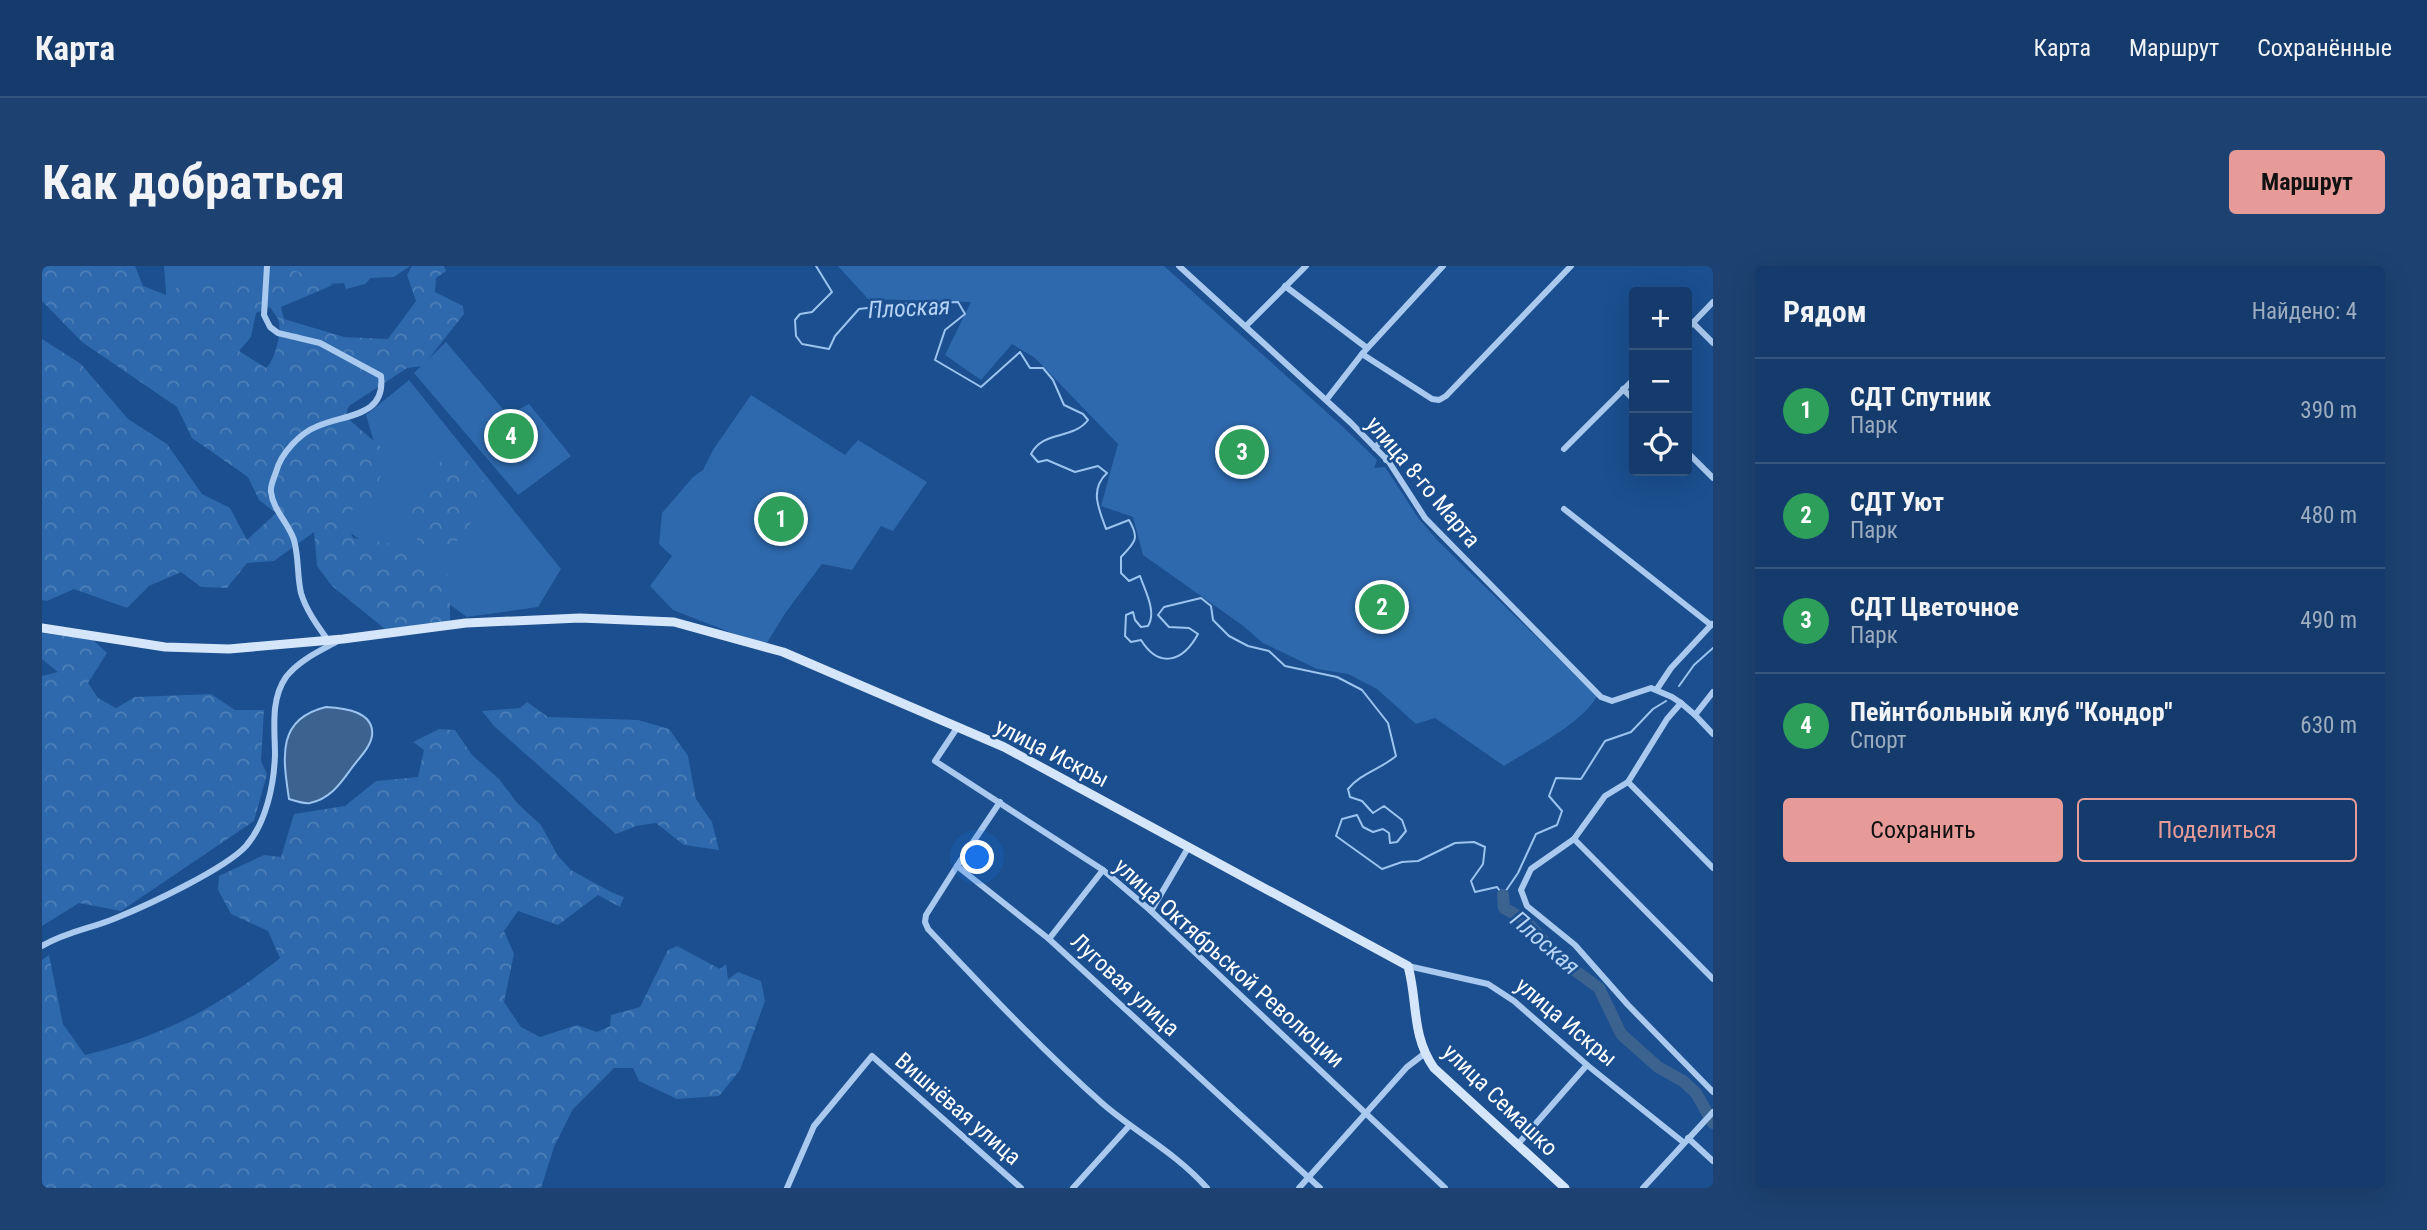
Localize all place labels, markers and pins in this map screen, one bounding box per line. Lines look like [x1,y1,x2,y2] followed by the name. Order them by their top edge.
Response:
[488,410,534,462] pin: 4
[1219,426,1265,478] pin: 3
[758,493,804,545] pin: 1
[1359,581,1405,633] pin: 2

